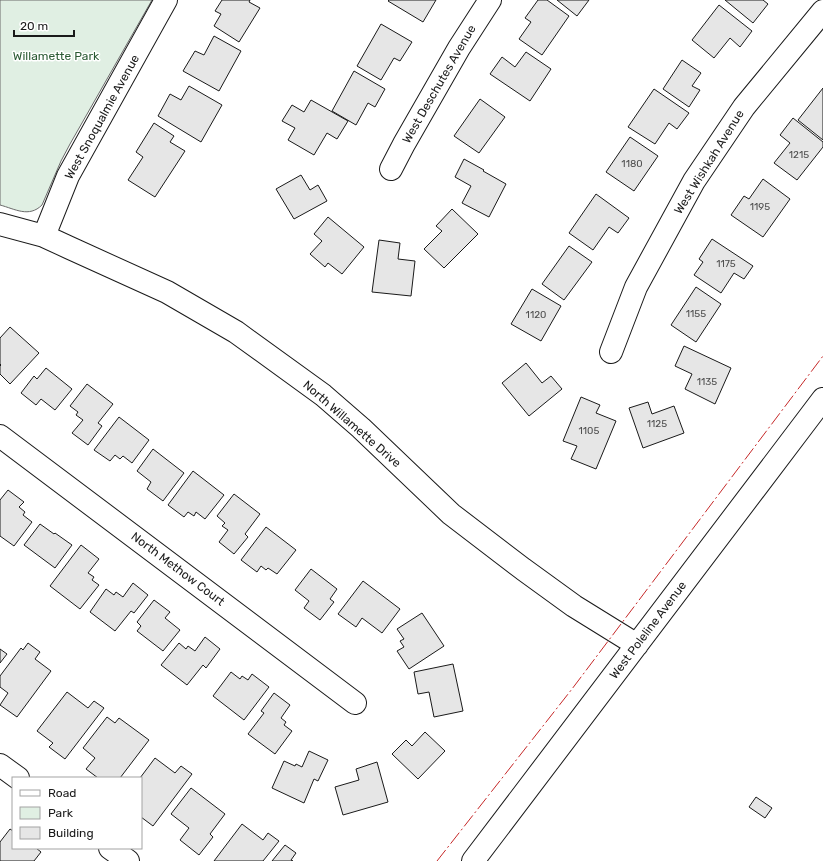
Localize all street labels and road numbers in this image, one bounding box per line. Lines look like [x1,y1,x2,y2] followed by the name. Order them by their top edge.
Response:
[399,22,479,146] street label: West Deschutes Avenue
[62,52,142,182] street label: West Snoqualmie Avenue
[671,107,747,217] street label: West Wishkah Avenue
[300,378,404,470] street label: North Willamette Drive
[129,529,228,609] street label: North Methow Court
[607,578,689,682] street label: West Poleline Avenue

